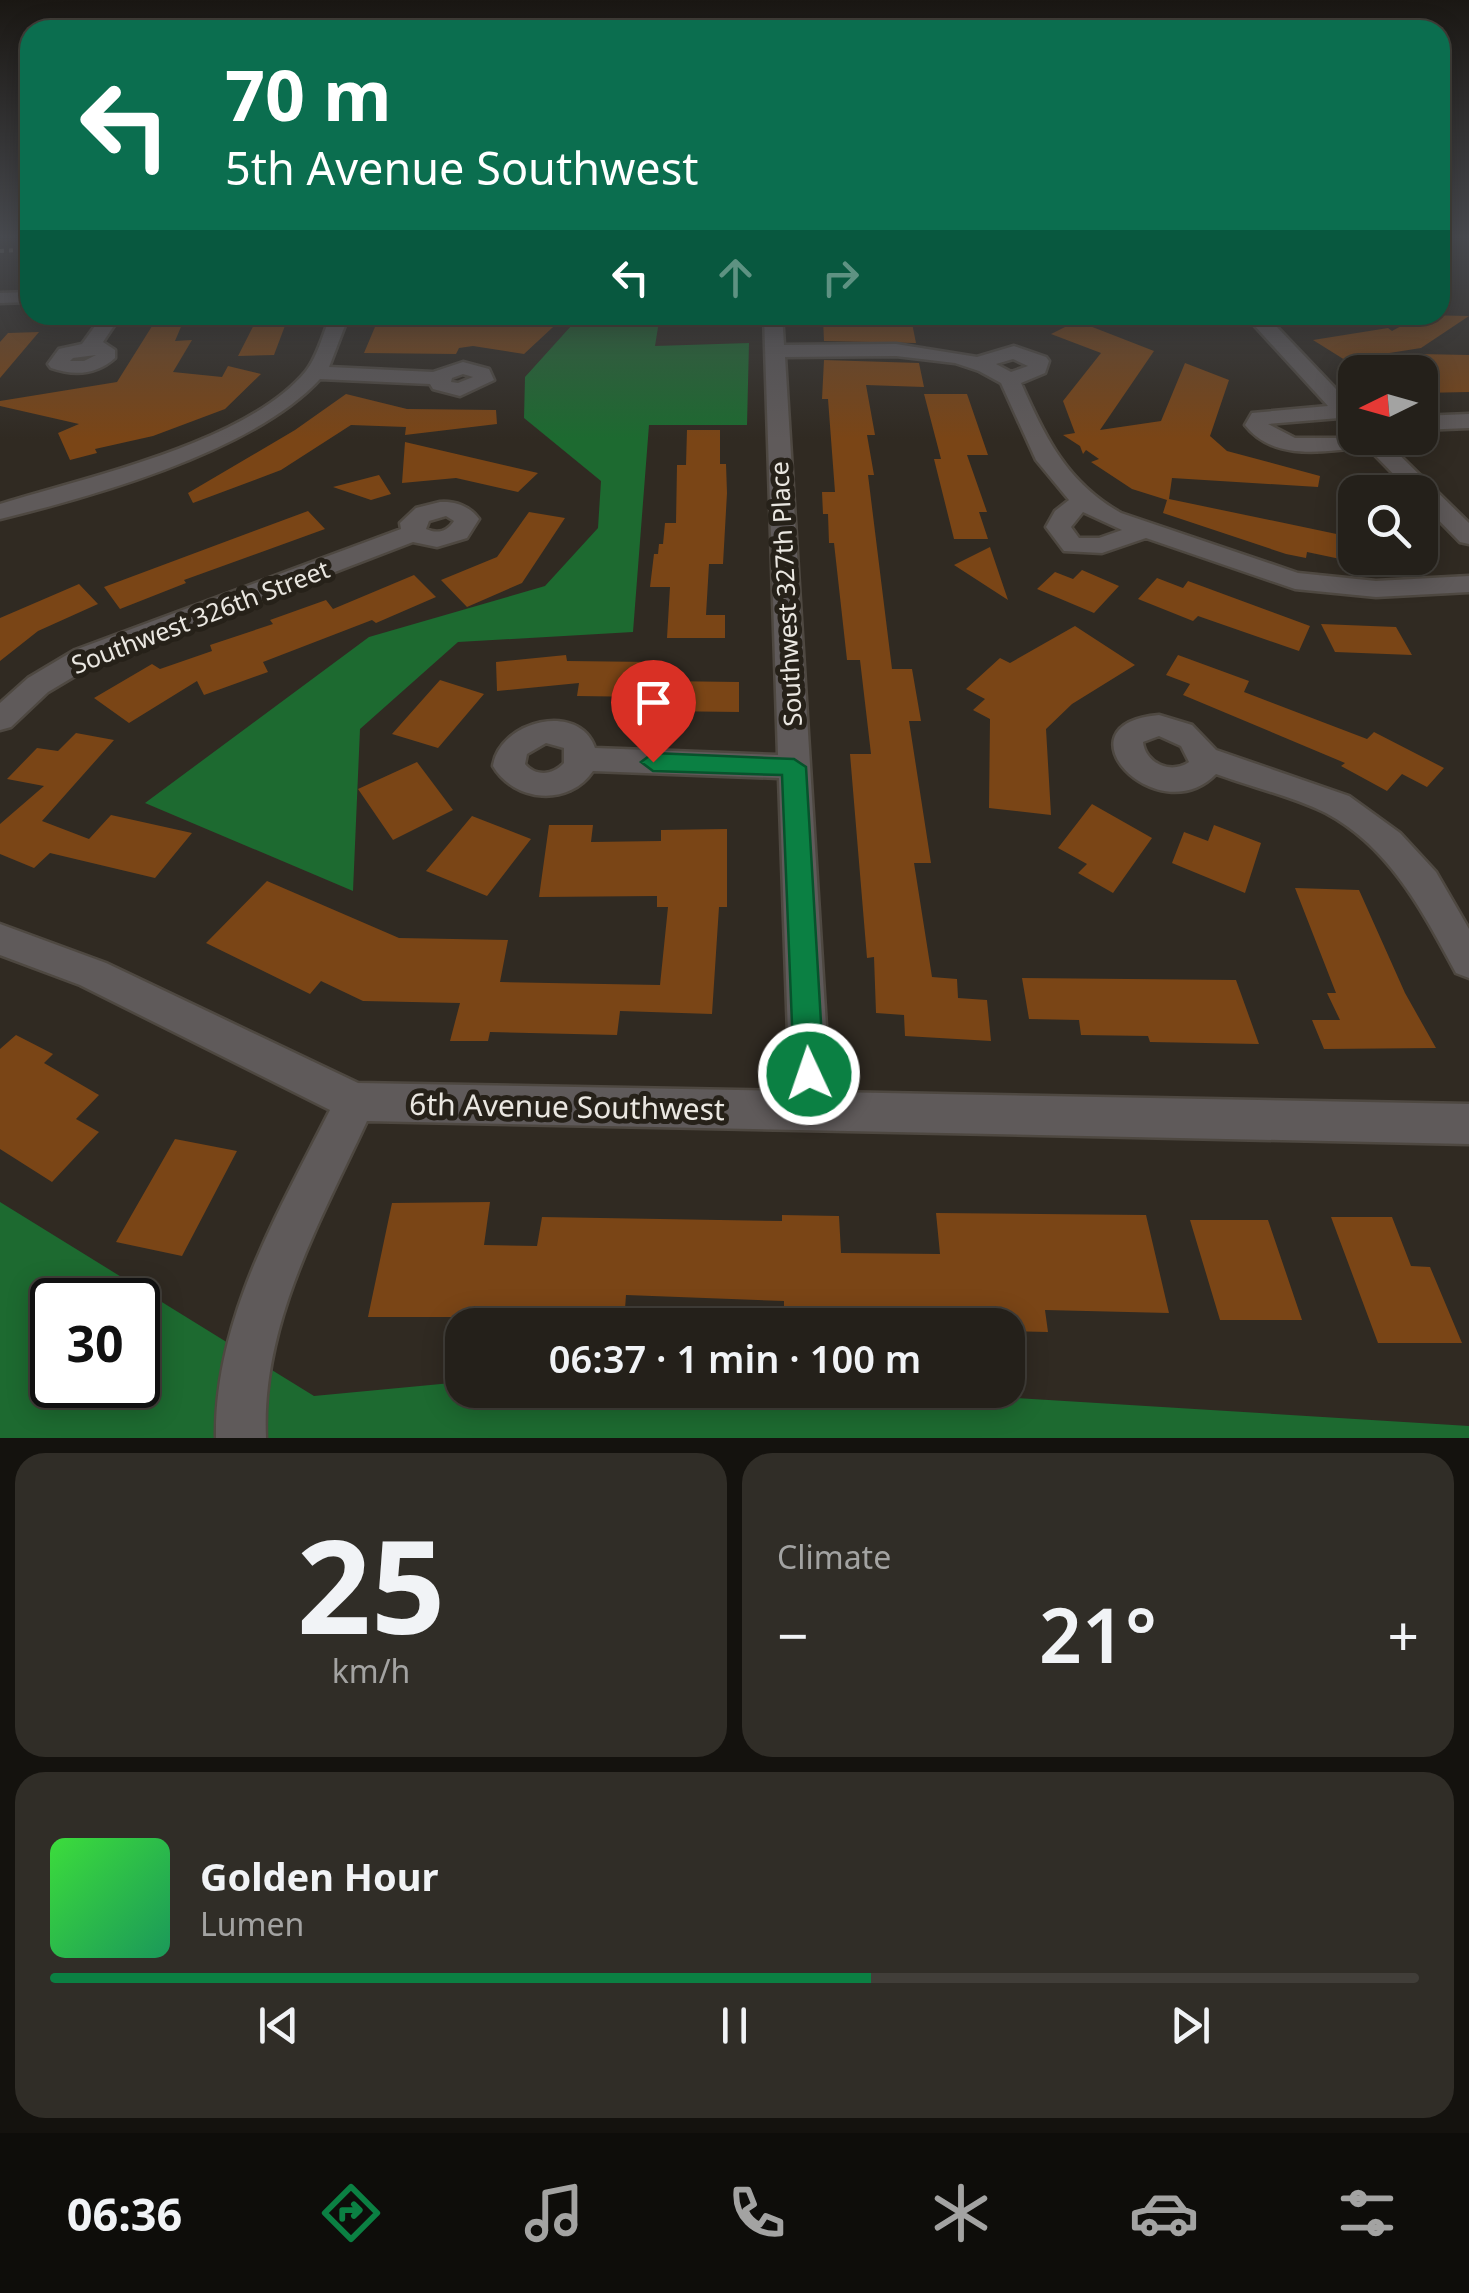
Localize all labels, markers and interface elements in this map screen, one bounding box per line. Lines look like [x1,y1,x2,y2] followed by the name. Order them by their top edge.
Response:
[225,46,392,142] text: 70 m
[60,60,190,190] icon: left
[225,137,699,198] text: 5th Avenue Southwest
[603,250,658,305] icon: left
[708,250,763,305] icon: ahead
[813,250,868,305] icon: right
[1338,355,1438,455] north arrow
[1338,355,1438,575] map controls
[761,460,809,728] street label: Southwest 327th Place
[1338,475,1438,575] button: search
[66,551,334,681] street label: Southwest 326th Street
[611,660,696,763] pin
[626,675,681,730] icon: arrive
[757,1022,861,1126] position arrow
[409,1083,725,1129] street label: 6th Avenue Southwest
[30,1278,160,1408] speed limit sign: 30
[549,1332,921,1384] text: 06:37 · 1 min · 100 m
[297,1495,445,1672] text: 25
[777,1535,891,1578] text: Climate
[1039,1583,1157,1685] text: 21°
[777,1597,808,1672] text: −
[1388,1597,1419,1672] text: +
[332,1649,410,1692] text: km/h
[200,1850,438,1902] text: Golden Hour
[200,1902,304,1945] text: Lumen
[251,1998,306,2053] icon: previous
[707,1998,762,2053] icon: pause
[1163,1998,1218,2053] icon: next
[316,2178,386,2248] icon: directions
[519,2178,589,2248] icon: music
[722,2178,792,2248] icon: phone
[926,2178,996,2248] icon: climate
[1129,2178,1199,2248] icon: car
[1332,2178,1402,2248] icon: filters
[67,2183,182,2244] text: 06:36

